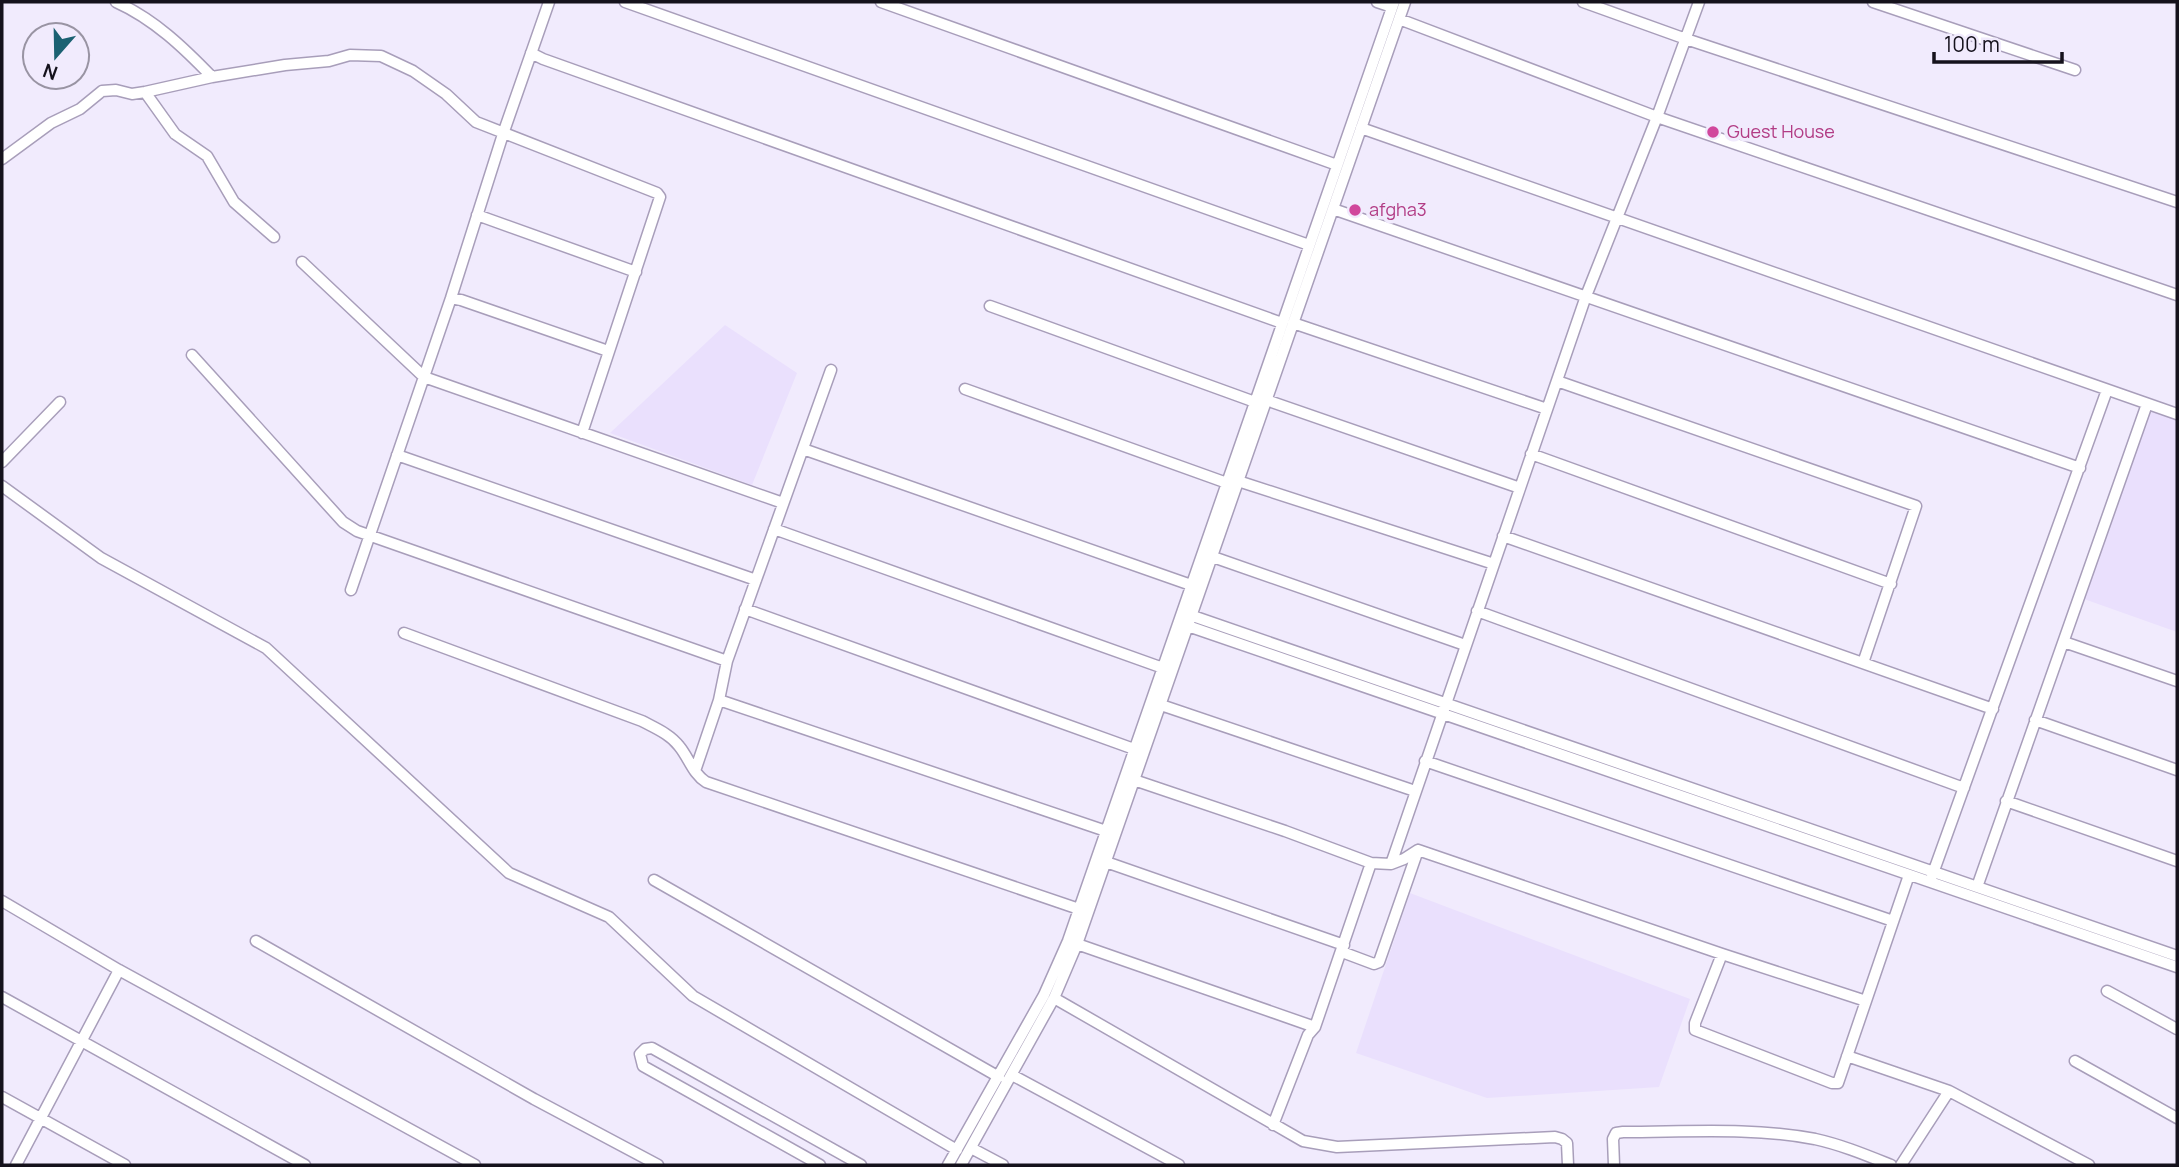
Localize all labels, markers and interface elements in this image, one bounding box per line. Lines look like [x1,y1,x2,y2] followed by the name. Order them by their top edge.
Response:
[21,21,91,91] north arrow
[1934,21,2062,65] scale bar
[1944,30,2000,58] text: 100 m
[39,57,61,87] text: N
[1727,119,1835,143] place label: Guest House
[1705,124,1721,140] marker: Guest House
[1369,197,1427,221] place label: afgha3
[1347,202,1363,218] marker: afgha3

